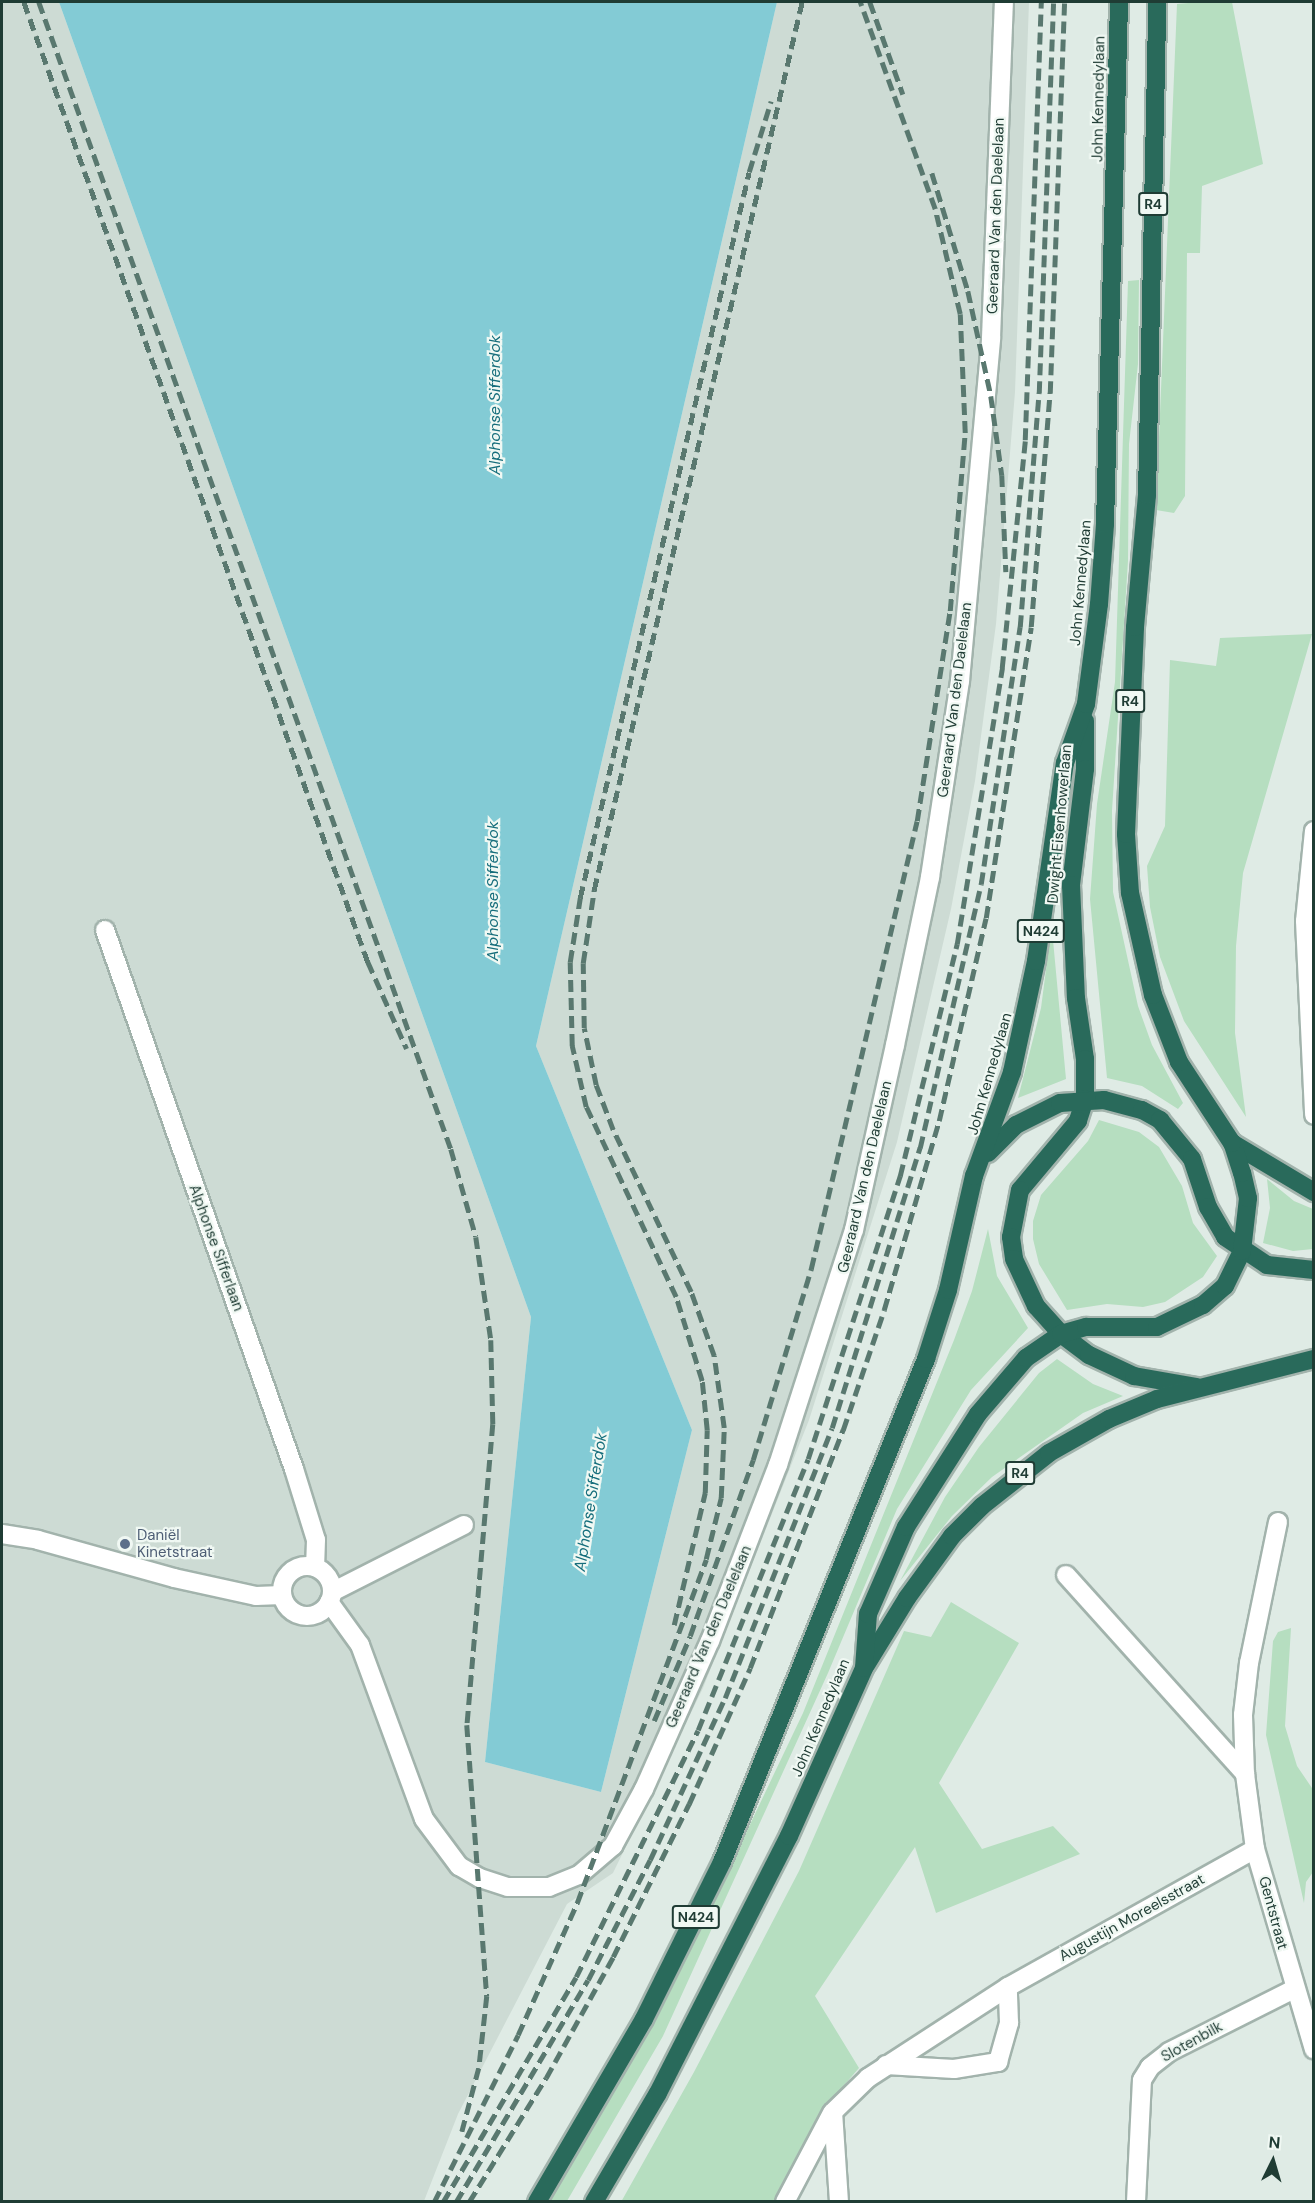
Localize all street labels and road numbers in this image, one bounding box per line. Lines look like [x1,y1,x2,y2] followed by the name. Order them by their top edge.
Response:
[1089,36,1109,162] street label: John Kennedylaan
[984,117,1008,315] street label: Geeraard Van den Daelelaan
[1138,193,1168,215] road number: R4
[1067,519,1095,647] street label: John Kennedylaan
[934,601,976,799] street label: Geeraard Van den Daelelaan
[1115,690,1145,712] road number: R4
[1044,744,1076,904] street label: Dwight Eisenhowerlaan
[1016,920,1066,942] road number: N424
[964,1011,1016,1137] street label: John Kennedylaan
[834,1079,896,1275] street label: Geeraard Van den Daelelaan
[185,1182,247,1314] street label: Alphonse Sifferlaan
[1005,1462,1035,1484] road number: R4
[662,1543,756,1731] street label: Geeraard Van den Daelelaan
[788,1656,854,1780] street label: John Kennedylaan
[1056,1870,1208,1966] street label: Augustijn Moreelsstraat
[1255,1874,1291,1952] street label: Gentstraat
[670,1906,722,1928] road number: N424
[1158,2018,1226,2066] street label: Slotenbilk

